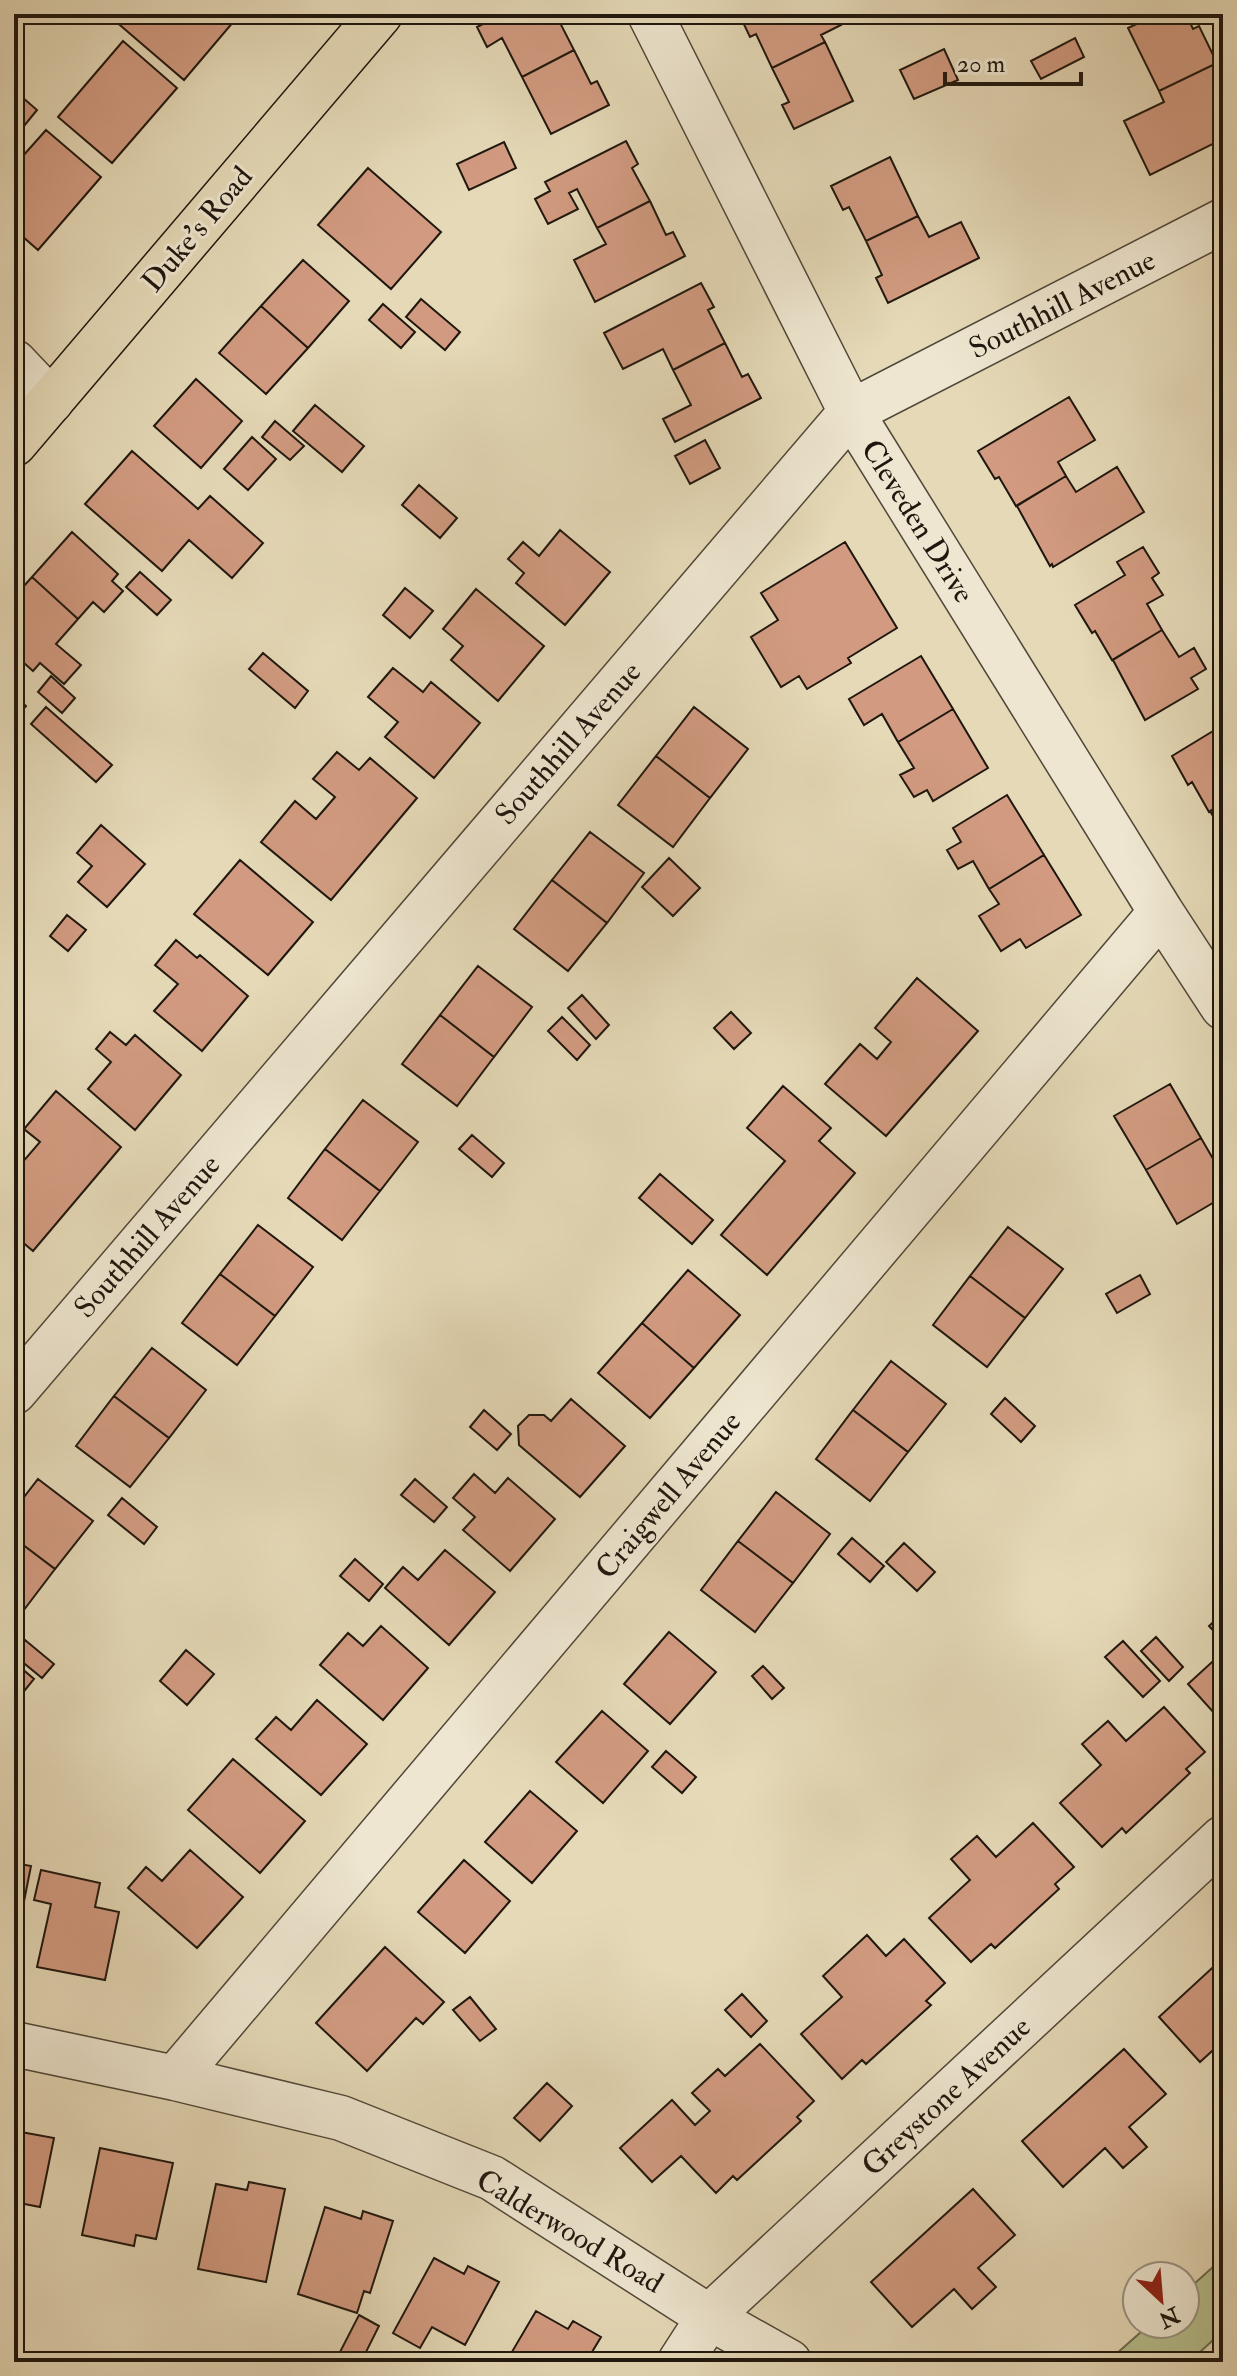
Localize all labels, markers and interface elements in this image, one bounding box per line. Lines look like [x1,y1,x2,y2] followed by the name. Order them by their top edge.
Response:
[945,36,1081,86] scale bar
[957,49,1006,80] text: 20 m
[134,159,261,300] street label: Duke's Road
[963,242,1162,367] street label: Southhill Avenue
[853,433,982,610] street label: Cleveden Drive
[487,654,649,833] street label: Southhill Avenue
[66,1147,228,1326] street label: Southhill Avenue
[588,1404,749,1587] street label: Craigwell Avenue
[854,2009,1039,2184] street label: Greystone Avenue
[470,2161,670,2302] street label: Calderwood Road
[1121,2260,1201,2340] north arrow
[1154,2300,1185,2334] text: N

